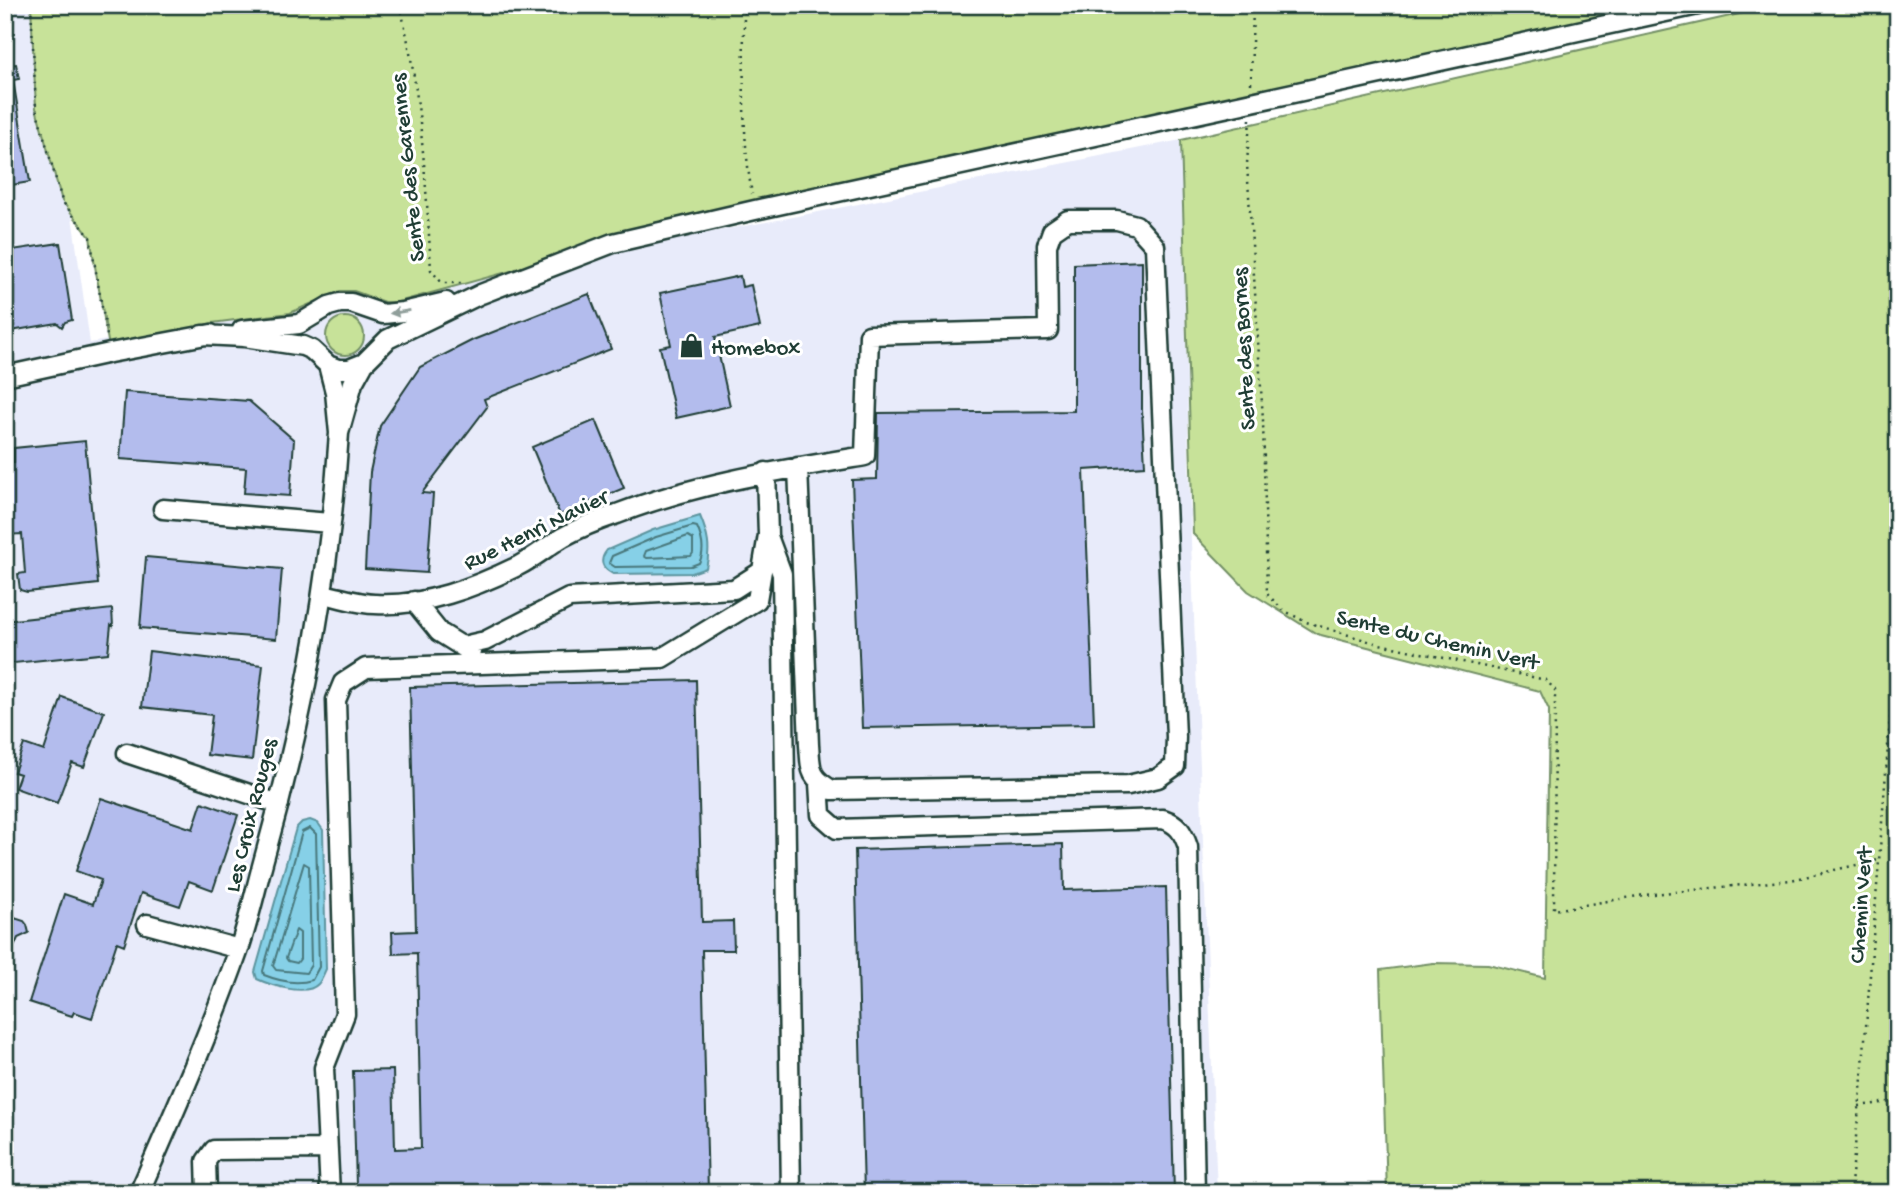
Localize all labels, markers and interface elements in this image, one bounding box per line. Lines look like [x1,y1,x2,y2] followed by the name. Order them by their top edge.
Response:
[386,72,433,263] street label: Sente des Garennes
[1228,266,1263,431] street label: Sente des Bornes
[388,307,410,318] one-way arrow
[677,332,705,360] shop icon: Homebox
[711,336,800,363] place label: Homebox
[460,484,615,578] street label: Rue Henri Navier
[1334,605,1542,678] street label: Sente du Chemin Vert
[220,736,285,896] street label: Les Croix Rouges
[1845,845,1880,964] street label: Chemin Vert

